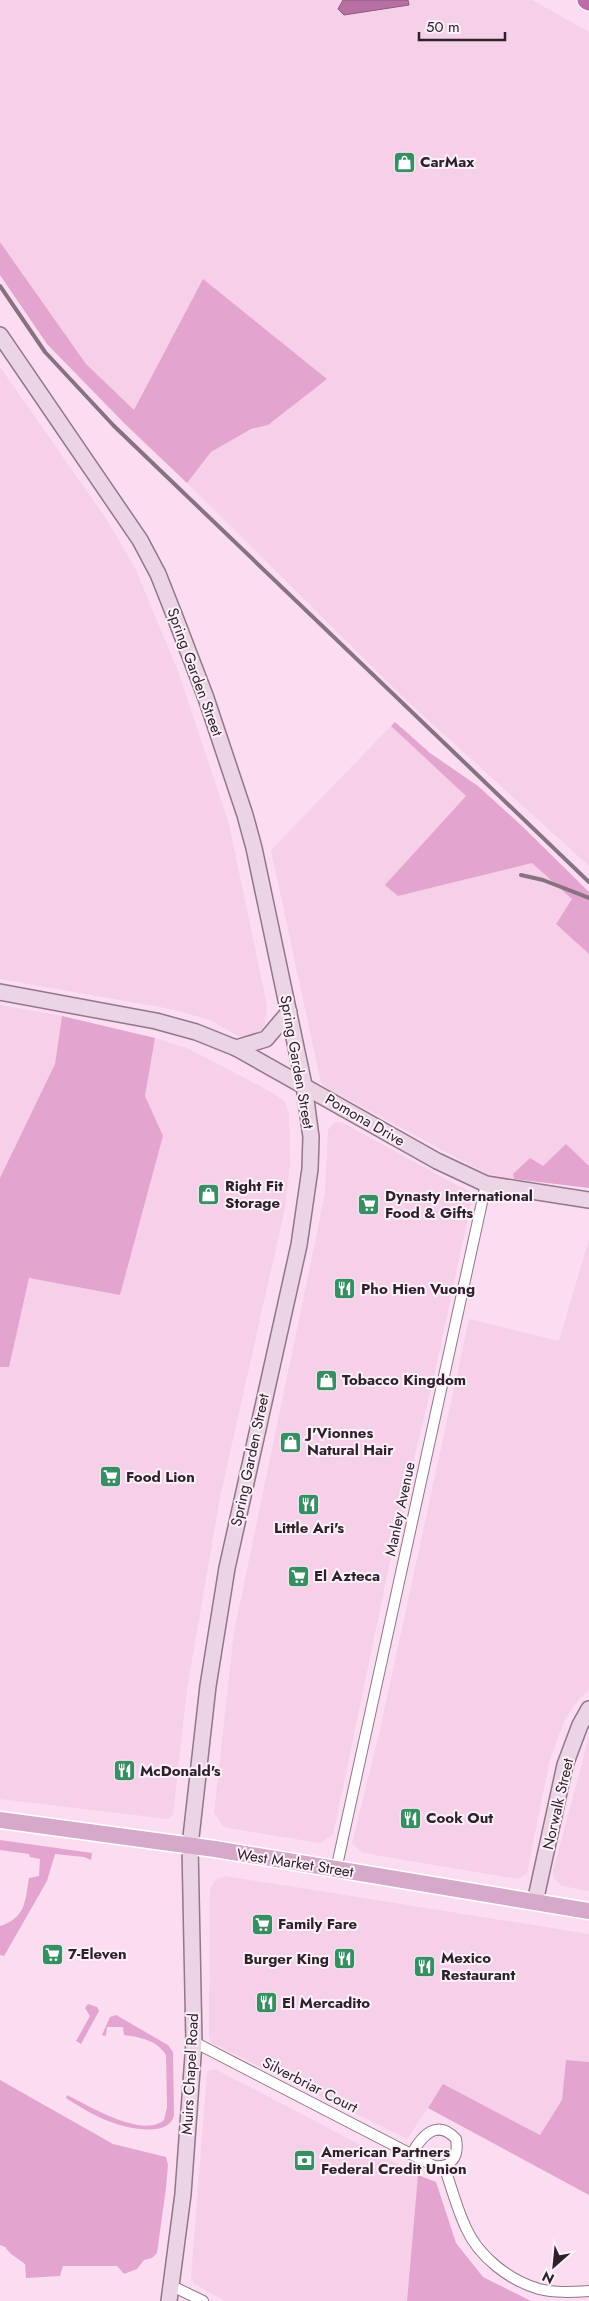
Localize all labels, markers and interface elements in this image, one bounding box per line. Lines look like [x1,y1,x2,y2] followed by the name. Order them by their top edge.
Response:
[419,10,505,42] scale bar
[426,16,460,38] text: 50 m
[392,150,416,174] shop icon: CarMax
[420,151,474,173] place label: CarMax
[162,605,229,740] street label: Spring Garden Street
[274,994,320,1131] street label: Spring Garden Street
[321,1088,409,1152] street label: Pomona Drive
[225,1175,283,1214] place label: Right Fit Storage
[197,1183,221,1207] shop icon: Right Fit Storage
[385,1185,533,1224] place label: Dynasty International Food & Gifts
[357,1193,381,1217] supermarket icon: Dynasty International Food & Gifts
[333,1277,357,1301] restaurant icon: Pho Hien Vuong
[361,1278,475,1300] place label: Pho Hien Vuong
[314,1368,338,1392] shop icon: Tobacco Kingdom
[342,1369,466,1391] place label: Tobacco Kingdom
[225,1391,275,1528] street label: Spring Garden Street
[304,1422,394,1461] place label: J'Vionnes Natural Hair
[279,1430,303,1454] shop icon: J'Vionnes Natural Hair
[379,1459,421,1558] street label: Manley Avenue
[98,1465,122,1489] supermarket icon: Food Lion
[126,1466,195,1488] place label: Food Lion
[297,1493,321,1517] restaurant icon: Little Ari's
[274,1517,344,1539] place label: Little Ari's
[286,1564,310,1588] supermarket icon: El Azteca
[314,1565,380,1587] place label: El Azteca
[537,1756,579,1852] street label: Norwalk Street
[112,1759,136,1783] restaurant icon: McDonald's
[140,1760,221,1782] place label: McDonald's
[398,1806,422,1830] restaurant icon: Cook Out
[426,1807,493,1829] place label: Cook Out
[235,1843,355,1883] street label: West Market Street
[250,1912,274,1936] supermarket icon: Family Fare
[278,1913,358,1935] place label: Family Fare
[40,1942,64,1966] supermarket icon: 7-Eleven
[68,1943,127,1965] place label: 7-Eleven
[333,1947,357,1971] restaurant icon: Burger King
[441,1947,515,1986] place label: Mexico Restaurant
[244,1948,329,1970] place label: Burger King
[413,1955,437,1979] restaurant icon: Mexico Restaurant
[254,1991,278,2015] restaurant icon: El Mercadito
[282,1992,370,2014] place label: El Mercadito
[176,2013,204,2135] street label: Muirs Chapel Road
[259,2052,362,2119] street label: Silverbriar Court
[320,2141,467,2180] place label: American Partners Federal Credit Union
[293,2149,317,2173] bank icon: American Partners Federal Credit Union
[529,2241,579,2291] north arrow
[539,2266,558,2289] text: N

